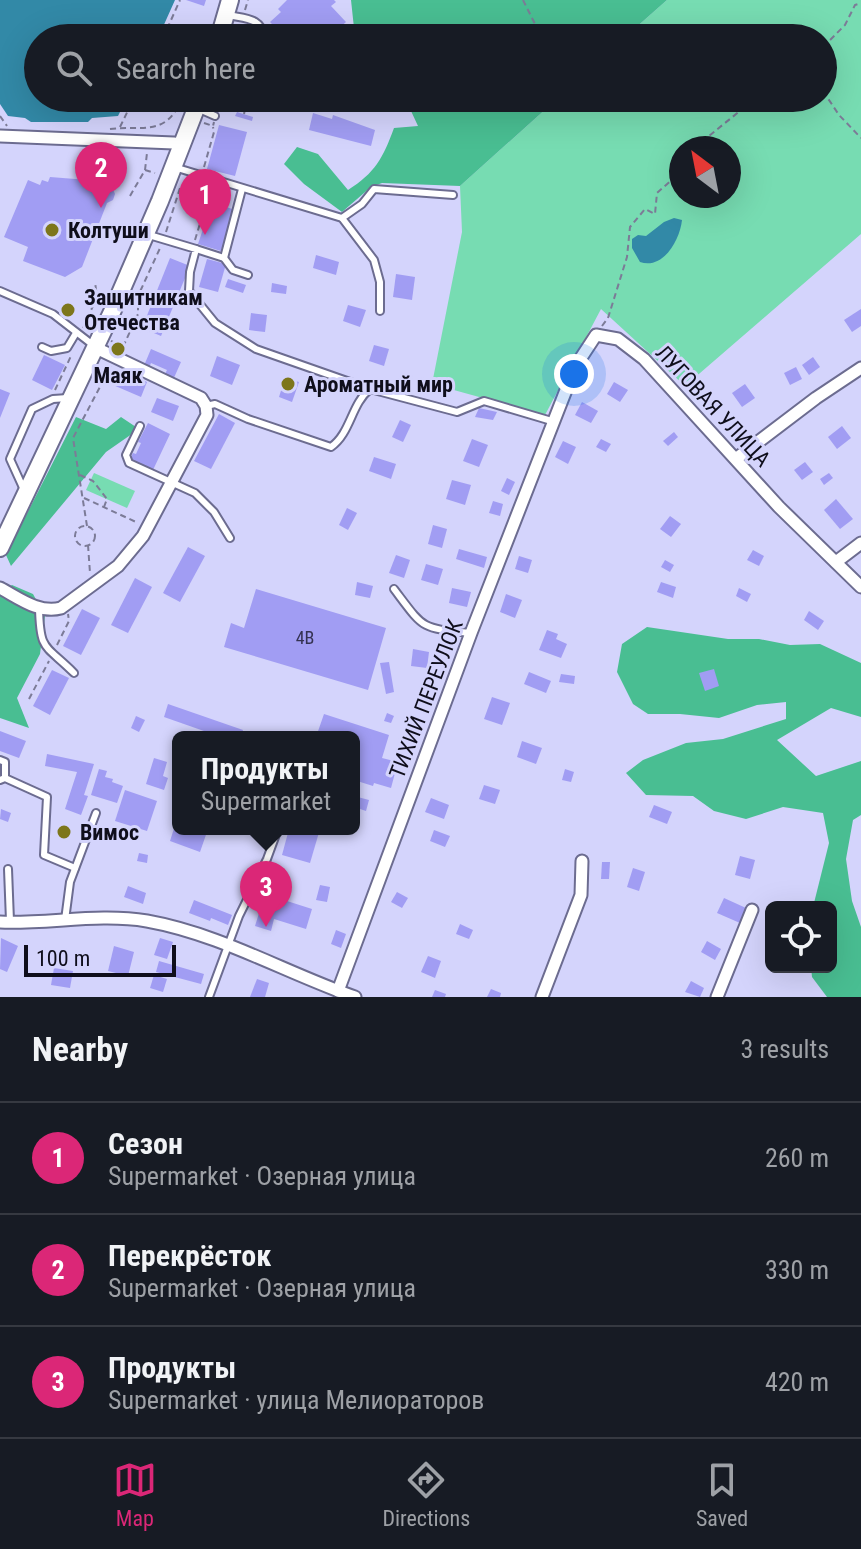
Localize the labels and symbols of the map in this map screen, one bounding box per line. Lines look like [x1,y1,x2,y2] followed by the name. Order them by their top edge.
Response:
[669,136,741,208] north arrow
[75,142,127,208] pin: 2
[179,169,231,235] pin: 1
[68,218,149,243] place label: Колтуши
[43,221,61,239] marker: Колтуши
[84,285,203,335] place label: Защитникам Отечества
[59,301,77,319] marker: Защитникам Отечества
[109,340,127,358] marker: Маяк
[650,340,776,472] street label: ЛУГОВАЯ УЛИЦА
[554,354,594,394] your location
[94,363,142,388] place label: Маяк
[304,372,453,397] place label: Ароматный мир
[279,375,297,393] marker: Ароматный мир
[384,615,468,782] street label: ТИХИЙ ПЕРЕУЛОК
[296,627,314,648] house number: 4В
[80,820,139,845] place label: Вимос
[55,823,73,841] marker: Вимос
[240,861,292,927] pin: 3
[24,941,176,977] scale bar

